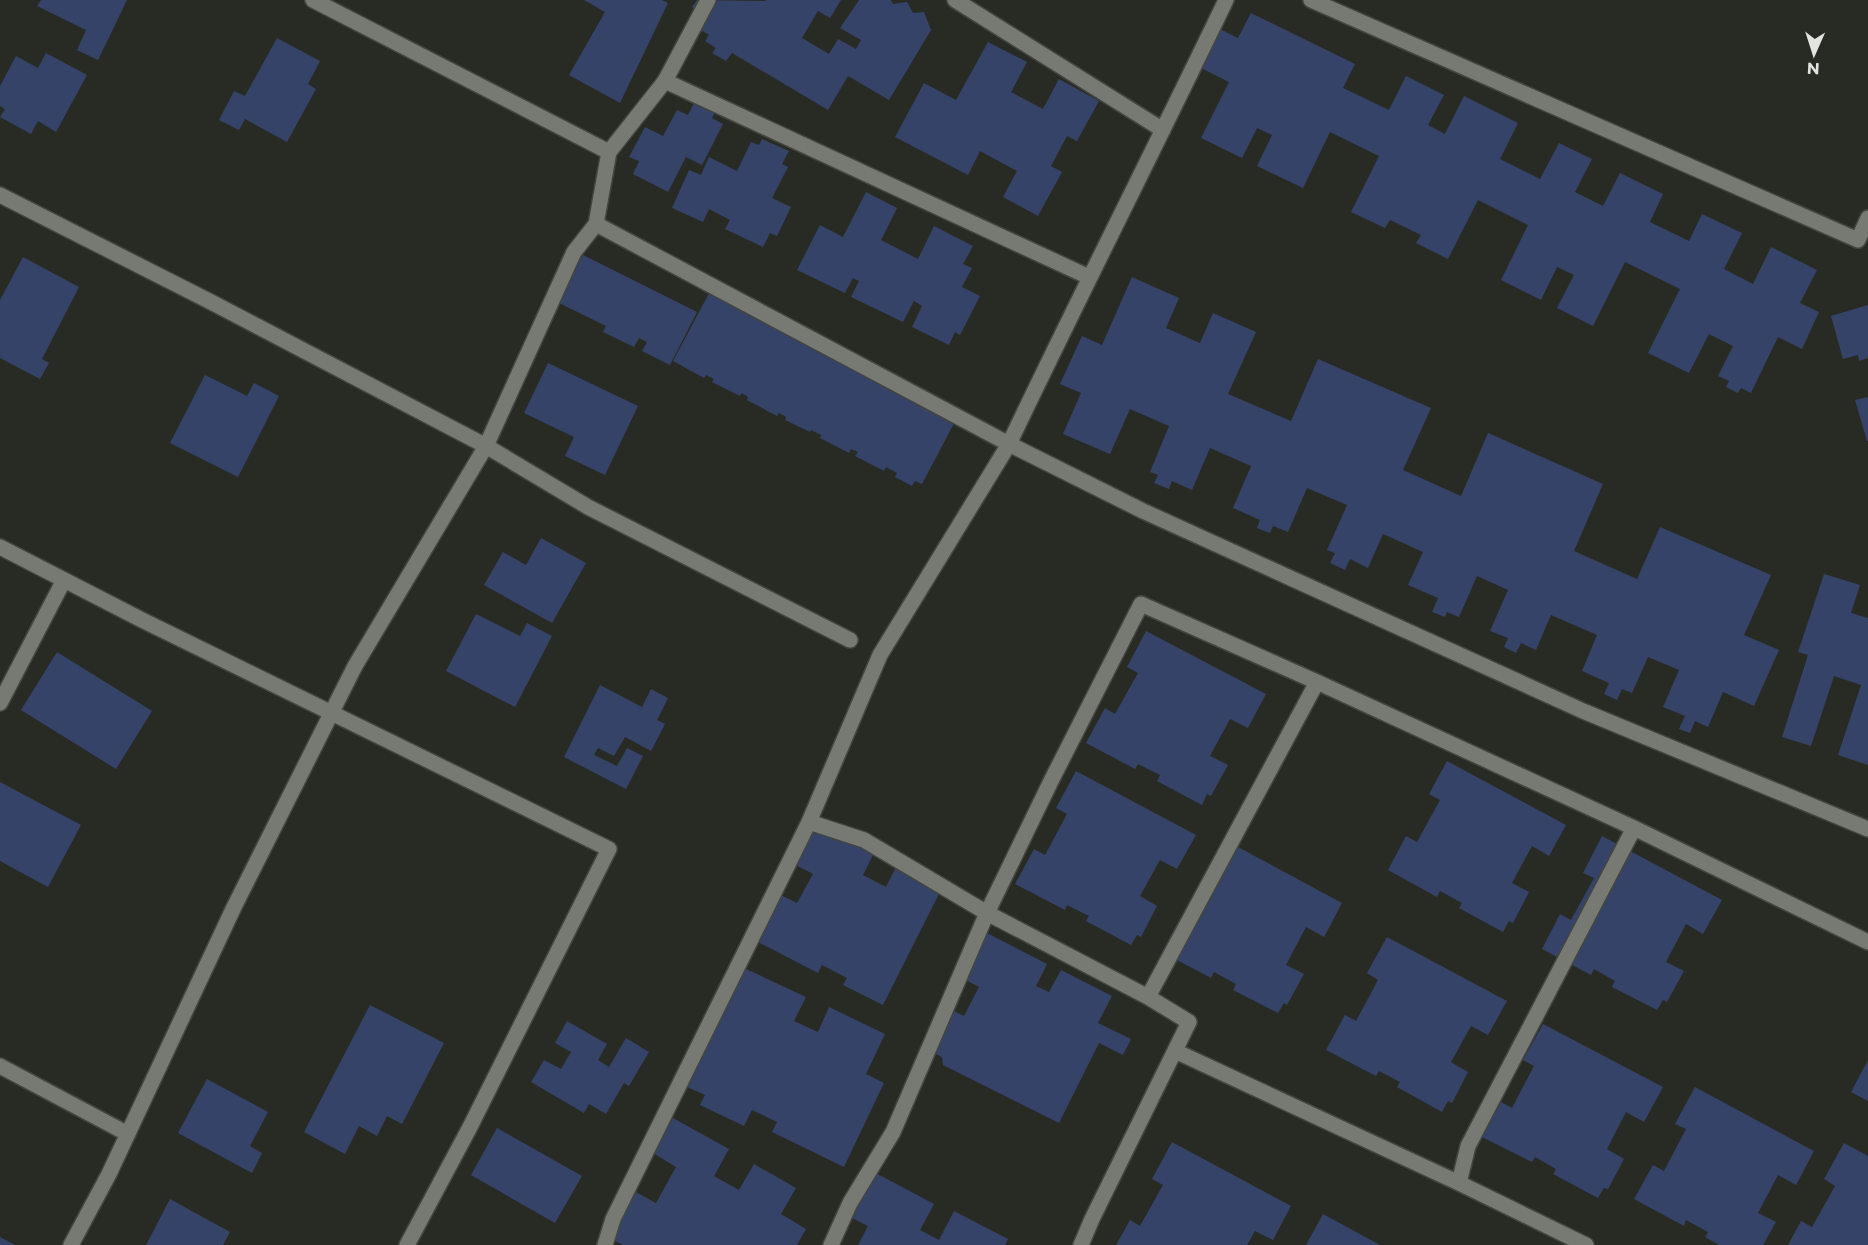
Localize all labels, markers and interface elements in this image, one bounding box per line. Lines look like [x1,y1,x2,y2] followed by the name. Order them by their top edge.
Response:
[1784,24,1844,84] north arrow
[1806,59,1820,78] text: N

